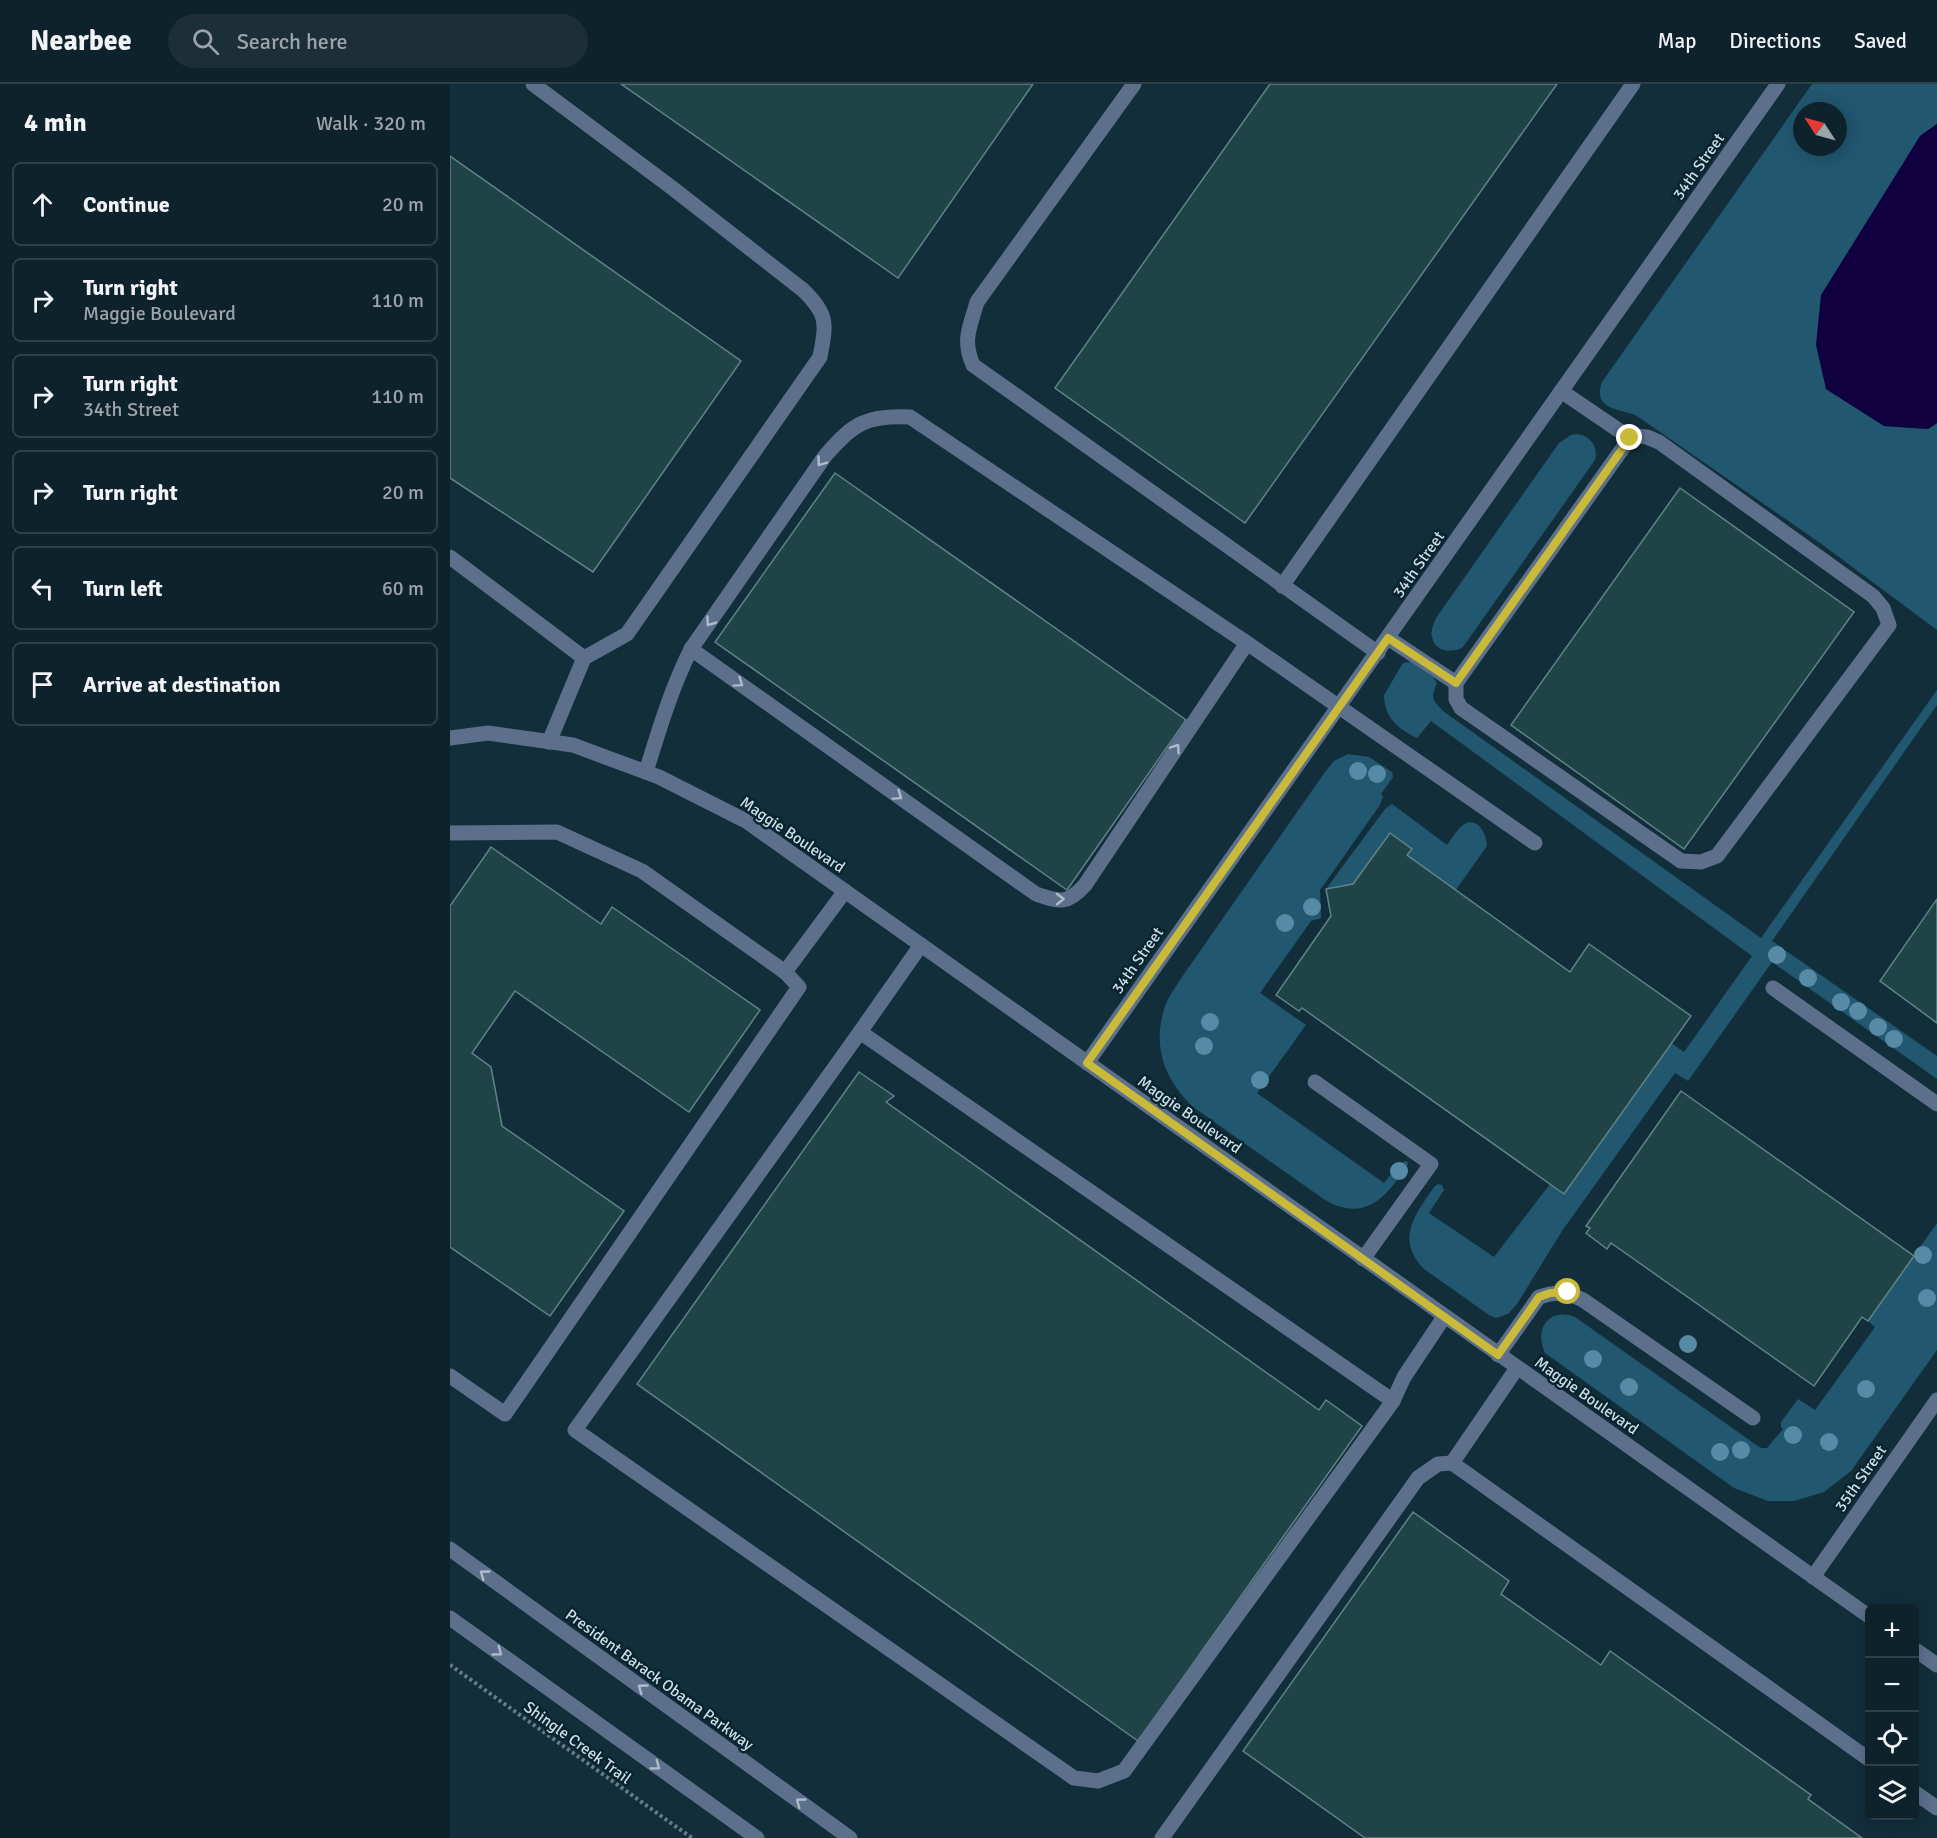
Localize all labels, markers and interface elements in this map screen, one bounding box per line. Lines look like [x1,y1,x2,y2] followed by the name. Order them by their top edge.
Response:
[168,14,588,68] search box
[30,24,132,58] text: Nearbee
[189,25,222,58] icon: search
[237,28,348,55] text: Search here
[1658,28,1696,54] text: Map
[1729,28,1821,54] text: Directions
[1854,28,1907,54] text: Saved
[1793,102,1847,156] north arrow
[24,107,87,139] text: 4 min
[316,111,426,136] text: Walk · 320 m
[1669,129,1729,204] street label: 34th Street
[26,188,59,221] icon: ahead
[83,191,170,218] text: Continue
[382,192,424,217] text: 20 m
[83,274,178,301] text: Turn right
[26,284,59,317] icon: right
[371,288,424,313] text: 110 m
[83,301,236,326] text: Maggie Boulevard
[83,370,178,397] text: Turn right
[26,380,59,413] icon: right
[371,384,424,409] text: 110 m
[83,397,179,422] text: 34th Street
[1616,424,1642,450] route end
[817,455,828,466] one-way arrow
[26,476,59,509] icon: right
[83,479,178,506] text: Turn right
[382,480,424,505] text: 20 m
[1389,527,1449,602] street label: 34th Street
[26,572,59,605] icon: left
[83,575,163,602] text: Turn left
[382,576,424,601] text: 60 m
[706,615,717,626] one-way arrow
[26,668,59,701] icon: arrive
[83,671,280,698] text: Arrive at destination
[732,676,743,687] one-way arrow
[1169,744,1180,755] one-way arrow
[891,788,902,799] one-way arrow
[736,792,849,877] street label: Maggie Boulevard
[1056,893,1065,905] one-way arrow
[1108,923,1168,998] street label: 34th Street
[1134,1072,1245,1158] street label: Maggie Boulevard
[1554,1278,1580,1304] route start
[1531,1353,1642,1439] street label: Maggie Boulevard
[1831,1441,1891,1516] street label: 35th Street
[479,1570,490,1581] one-way arrow
[1865,1604,1919,1820] map controls
[1865,1604,1919,1658] button: +
[561,1605,758,1755] street label: President Barack Obama Parkway
[491,1645,502,1656] one-way arrow
[1865,1658,1919,1712] button: −
[637,1684,648,1695] one-way arrow
[520,1697,635,1789] street label: Shingle Creek Trail
[1865,1712,1919,1766] button: locate
[650,1759,661,1770] one-way arrow
[1865,1766,1919,1820] button: layers
[795,1798,806,1809] one-way arrow

